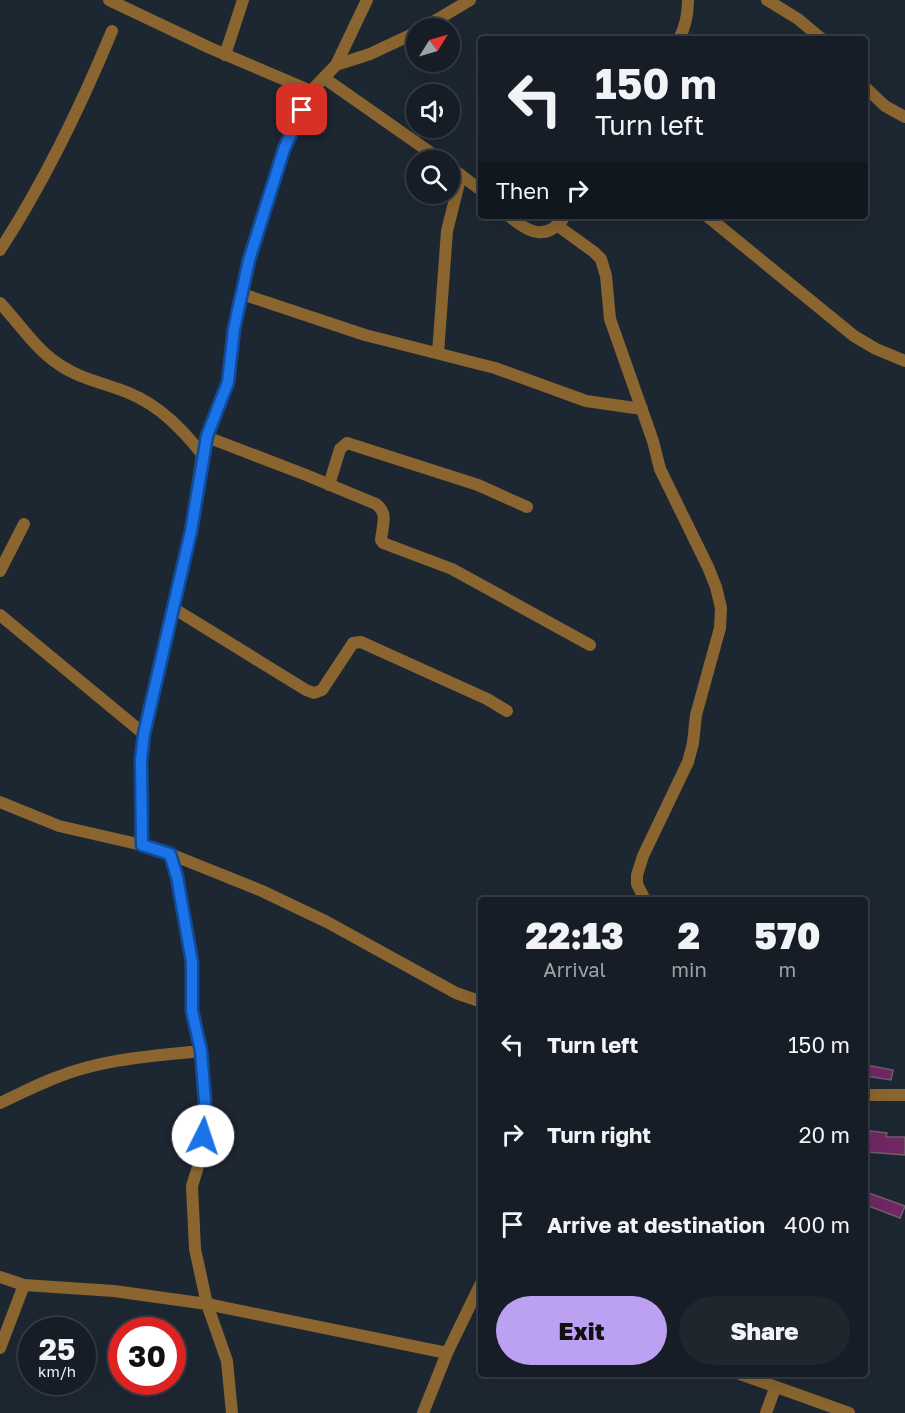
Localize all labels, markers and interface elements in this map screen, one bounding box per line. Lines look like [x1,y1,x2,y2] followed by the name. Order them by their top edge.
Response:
[406,18,460,72] north arrow
[406,18,460,204] map controls
[595,58,717,108] text: 150 m
[496,60,574,138] icon: left
[276,84,327,135] pin
[406,84,460,138] button: sound
[285,93,318,126] icon: arrive
[595,109,704,141] text: Turn left
[406,150,460,204] button: search
[561,174,594,207] icon: right
[496,177,549,204] text: Then
[526,914,624,957] text: 22:13
[678,914,700,957] text: 2
[754,914,820,957] text: 570
[543,957,606,981] text: Arrival
[671,957,707,981] text: min
[779,957,796,981] text: m
[496,1028,529,1061] icon: left
[547,1031,638,1058] text: Turn left
[788,1031,850,1058] text: 150 m
[171,1104,235,1168] position arrow
[496,1118,529,1151] icon: right
[547,1121,651,1148] text: Turn right
[799,1121,850,1148] text: 20 m
[496,1208,529,1241] icon: arrive
[547,1211,765,1238] text: Arrive at destination
[784,1211,850,1238] text: 400 m
[496,1296,667,1365] button: Exit
[679,1296,850,1365] button: Share
[108,1317,186,1395] speed limit sign: 30
[39,1331,75,1367] text: 25
[38,1362,76,1380] text: km/h

